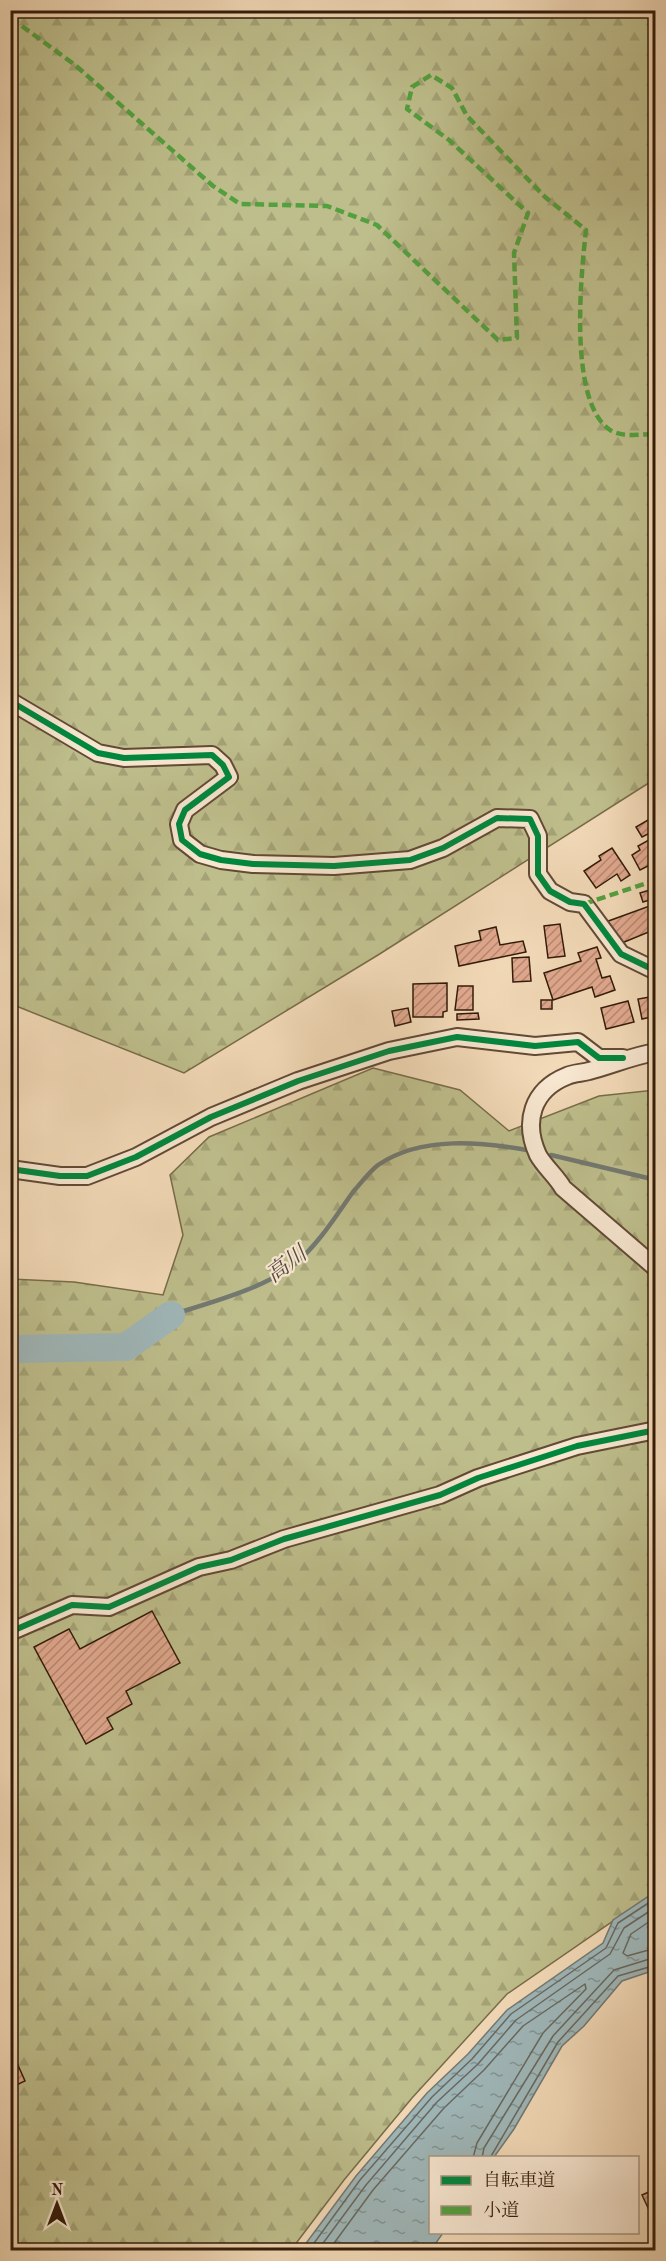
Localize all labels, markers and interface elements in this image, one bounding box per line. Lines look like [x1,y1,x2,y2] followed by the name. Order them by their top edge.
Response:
[262,1240,313,1287] water label: 高川
[429,2156,639,2234] legend
[483,2170,555,2190] text: 自転車道
[27,2174,87,2234] north arrow
[51,2183,64,2199] text: N
[483,2200,519,2220] text: 小道

